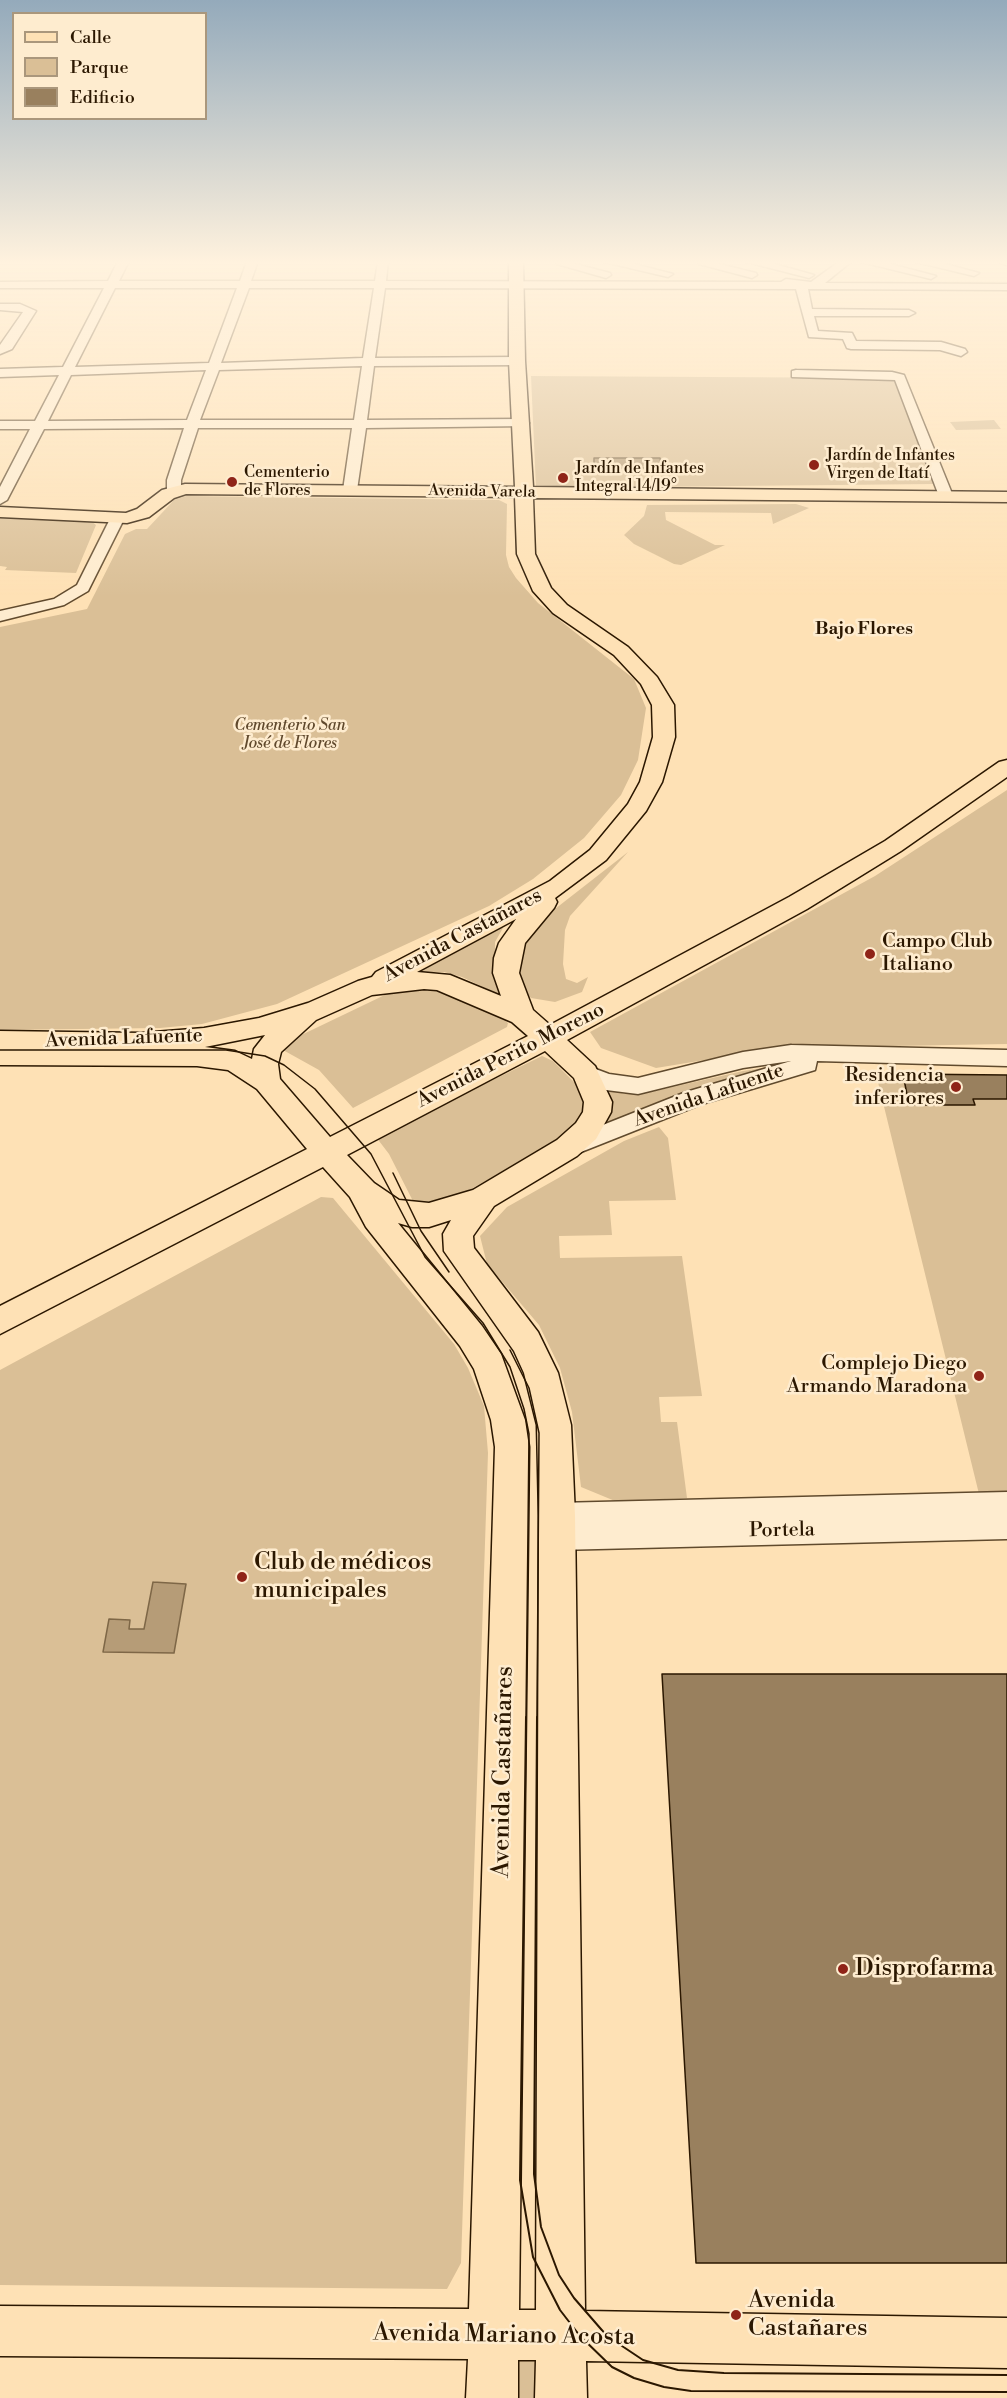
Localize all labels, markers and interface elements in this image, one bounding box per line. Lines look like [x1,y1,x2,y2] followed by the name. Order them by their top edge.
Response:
[12,12,207,120] legend
[70,26,111,49] text: Calle
[70,56,129,79] text: Parque
[70,86,135,109] text: Edificio
[826,446,955,484] place label: Jardín de Infantes Virgen de Itatí
[807,458,821,472] marker: Jardín de Infantes Virgen de Itatí
[575,459,704,497] place label: Jardín de Infantes Integral 14/19°
[244,463,330,501] place label: Cementerio de Flores
[556,471,570,485] marker: Jardín de Infantes Integral 14/19°
[225,475,239,489] marker: Cementerio de Flores
[428,481,536,503] street label: Avenida Varela
[815,619,913,641] district label: Bajo Flores
[234,716,346,754] park label: Cementerio San José de Flores
[380,884,546,988] street label: Avenida Castañares
[882,930,993,977] place label: Campo Club Italiano
[863,947,877,961] marker: Campo Club Italiano
[413,998,609,1114] street label: Avenida Perito Moreno
[45,1024,203,1054] street label: Avenida Lafuente
[631,1059,787,1133] street label: Avenida Lafuente
[845,1064,944,1111] place label: Residencia inferiores
[949,1080,963,1094] marker: Residencia inferiores
[787,1352,967,1399] place label: Complejo Diego Armando Maradona
[972,1369,986,1383] marker: Complejo Diego Armando Maradona
[749,1518,815,1544] street label: Portela
[254,1549,431,1605] place label: Club de médicos municipales
[235,1570,249,1584] marker: Club de médicos municipales
[488,1666,520,1878] street label: Avenida Castañares
[855,1955,994,1983] place label: Disprofarma
[836,1962,850,1976] marker: Disprofarma
[748,2287,868,2343] place label: Avenida Castañares
[729,2308,743,2322] marker: Avenida Castañares
[373,2319,635,2353] street label: Avenida Mariano Acosta

